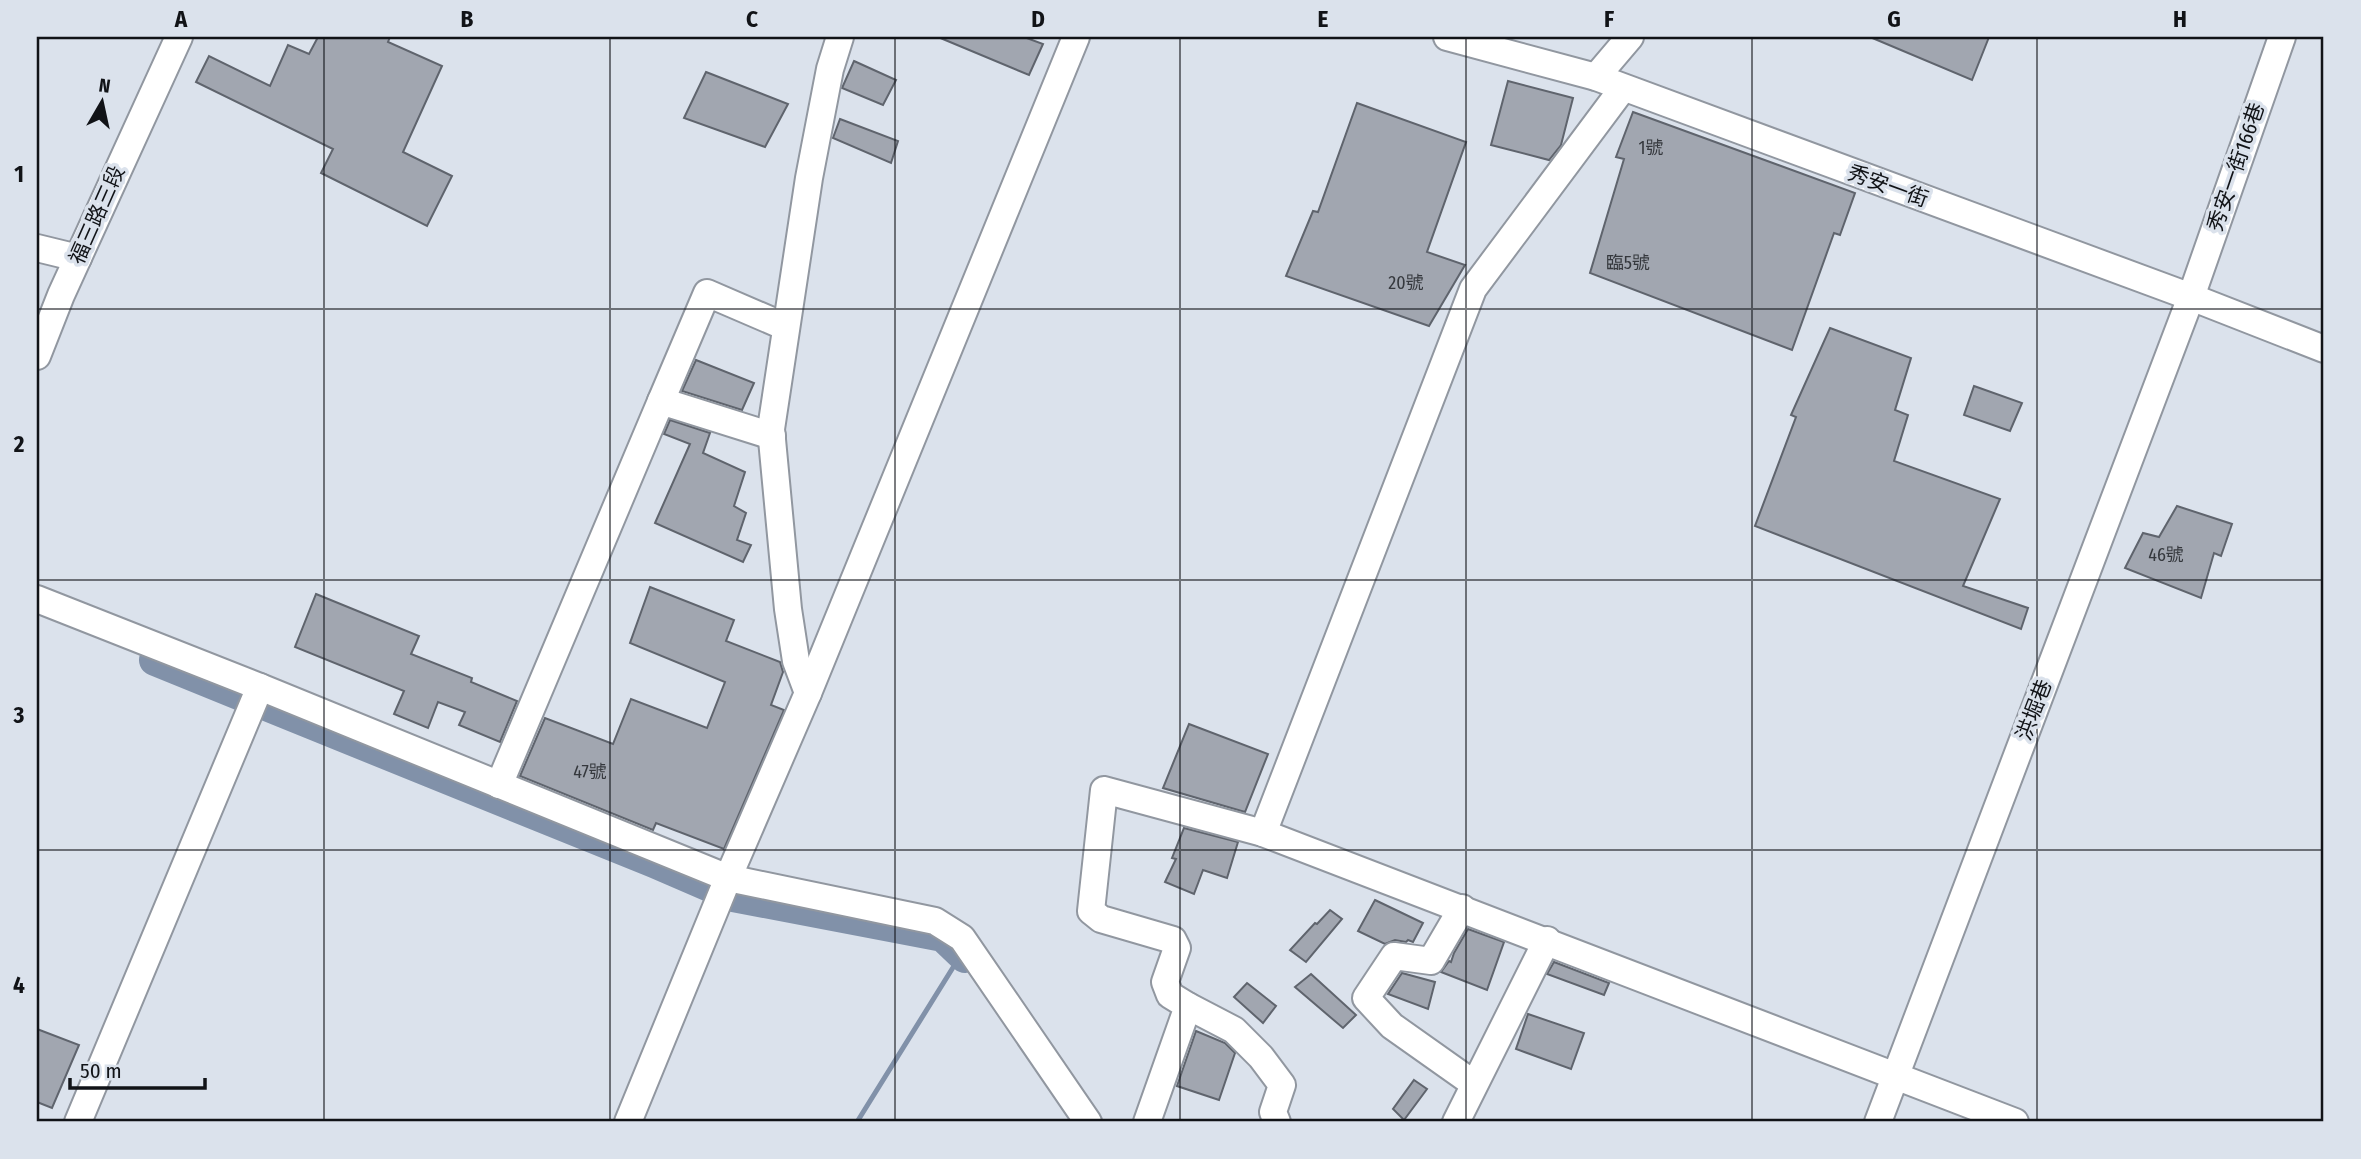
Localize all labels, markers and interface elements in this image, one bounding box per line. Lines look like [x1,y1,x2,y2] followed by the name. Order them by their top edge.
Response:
[174,5,188,33] text: A
[461,5,474,33] text: B
[746,5,758,33] text: C
[1031,5,1045,33] text: D
[1318,5,1329,33] text: E
[1604,5,1614,33] text: F
[1887,5,1901,33] text: G
[2173,5,2187,33] text: H
[66,66,136,136] north arrow
[97,73,112,98] text: N
[2202,99,2270,235] street label: 秀安一街166巷
[1638,137,1664,159] house number: 1號
[1844,159,1932,213] street label: 秀安一街
[14,160,24,188] text: 1
[64,162,130,268] street label: 福三路三段
[1606,252,1650,274] house number: 臨5號
[1388,272,1424,294] house number: 20號
[13,430,25,458] text: 2
[2148,544,2184,566] house number: 46號
[2011,676,2057,744] street label: 洪堀巷
[13,701,25,729] text: 3
[573,761,607,783] house number: 47號
[13,971,25,999] text: 4
[70,1047,205,1091] scale bar
[80,1058,122,1084] text: 50 m

